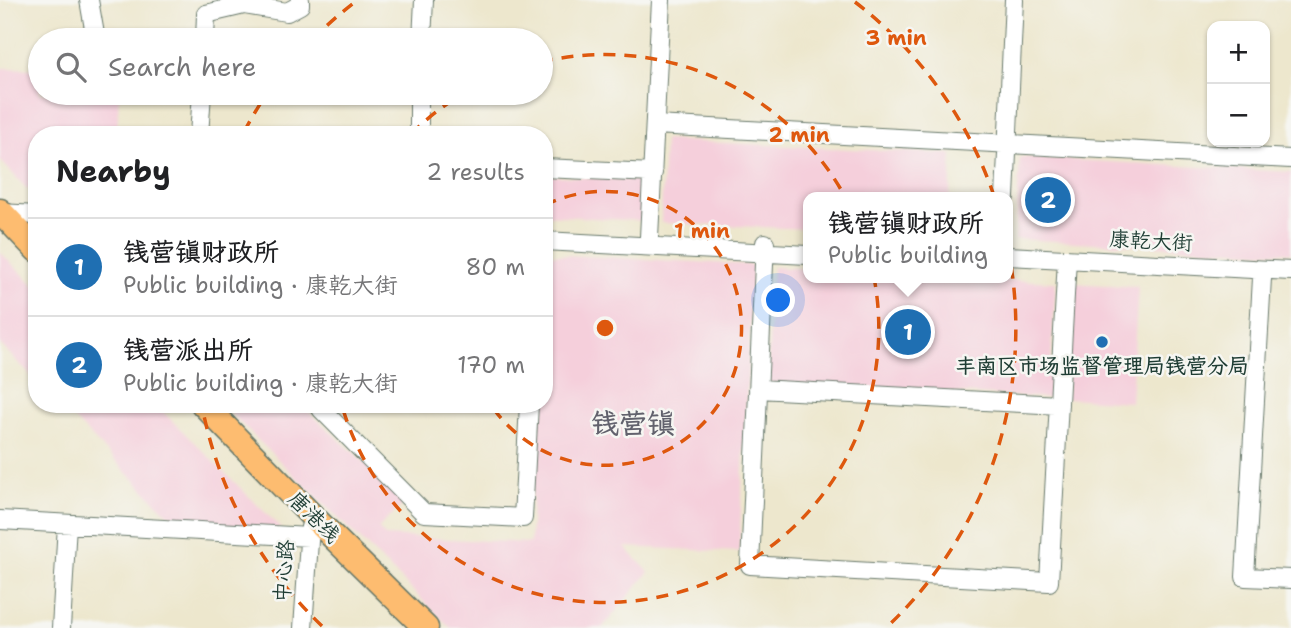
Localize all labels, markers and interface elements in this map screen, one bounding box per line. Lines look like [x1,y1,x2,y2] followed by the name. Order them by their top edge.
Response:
[1207,21,1270,147] map controls
[1207,21,1270,84] button: +
[865,24,927,52] text: 3 min
[28,28,553,105] search box
[52,48,90,86] icon: search
[108,49,257,84] text: Search here
[1207,84,1270,147] button: −
[768,121,830,149] text: 2 min
[56,151,171,192] text: Nearby
[426,157,525,187] text: 2 results
[1025,174,1071,226] pin: 2
[803,192,1013,283] popup
[828,205,984,240] text: 钱营镇财政所
[674,217,730,245] text: 1 min
[1108,225,1194,257] street label: 康乾大街
[123,234,279,269] text: 钱营镇财政所
[828,240,988,270] text: Public building
[74,252,84,282] text: 1
[466,252,525,282] text: 80 m
[123,270,397,300] text: Public building · 康乾大街
[761,283,795,317] your location
[885,306,931,358] pin: 1
[593,316,617,340] centre of rings
[123,332,253,367] text: 钱营派出所
[1094,334,1110,350] marker: 丰南区市场监督管理局钱营分局
[71,350,87,380] text: 2
[457,350,525,380] text: 170 m
[955,352,1249,380] place label: 丰南区市场监督管理局钱营分局
[123,368,397,398] text: Public building · 康乾大街
[591,404,675,442] district label: 钱营镇
[282,485,346,549] street label: 唐港线
[268,539,300,603] street label: 中心路

